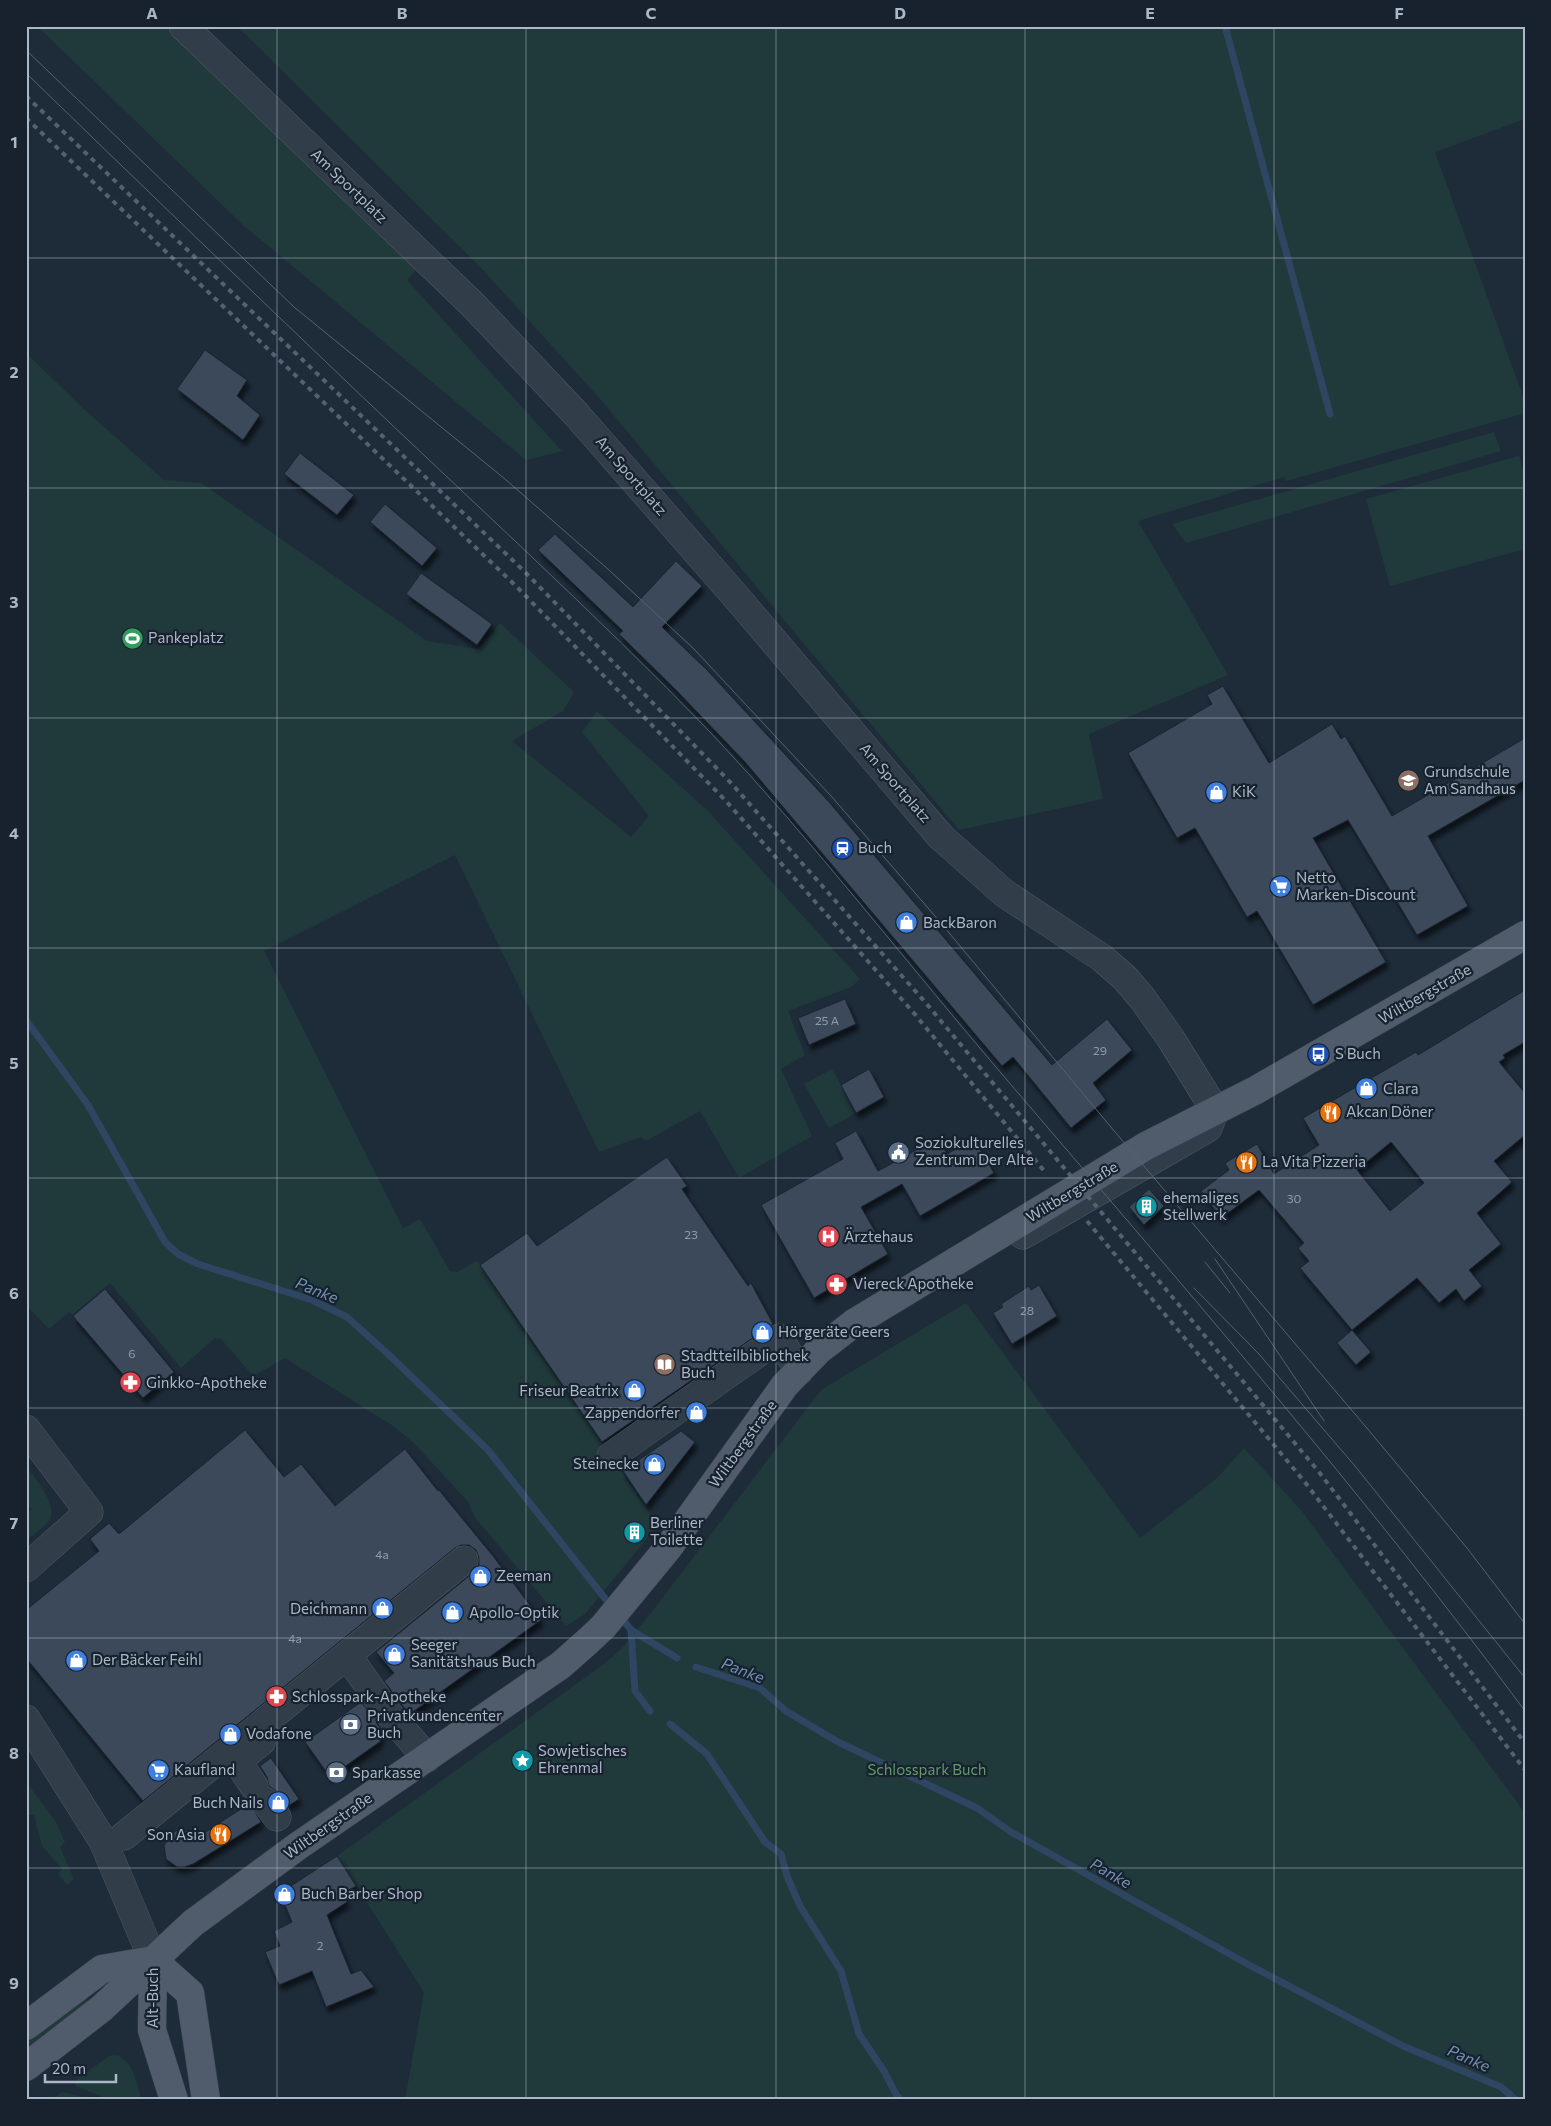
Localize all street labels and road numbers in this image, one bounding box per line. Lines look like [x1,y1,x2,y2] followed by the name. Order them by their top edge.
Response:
[308,144,392,226] street label: Am Sportplatz
[592,432,671,519] street label: Am Sportplatz
[856,739,935,826] street label: Am Sportplatz
[1375,959,1474,1027] street label: Wiltbergstraße
[1022,1157,1121,1226] street label: Wiltbergstraße
[704,1396,780,1491] street label: Wiltbergstraße
[280,1788,375,1862] street label: Wiltbergstraße
[143,1968,161,2028] street label: Alt-Buch

